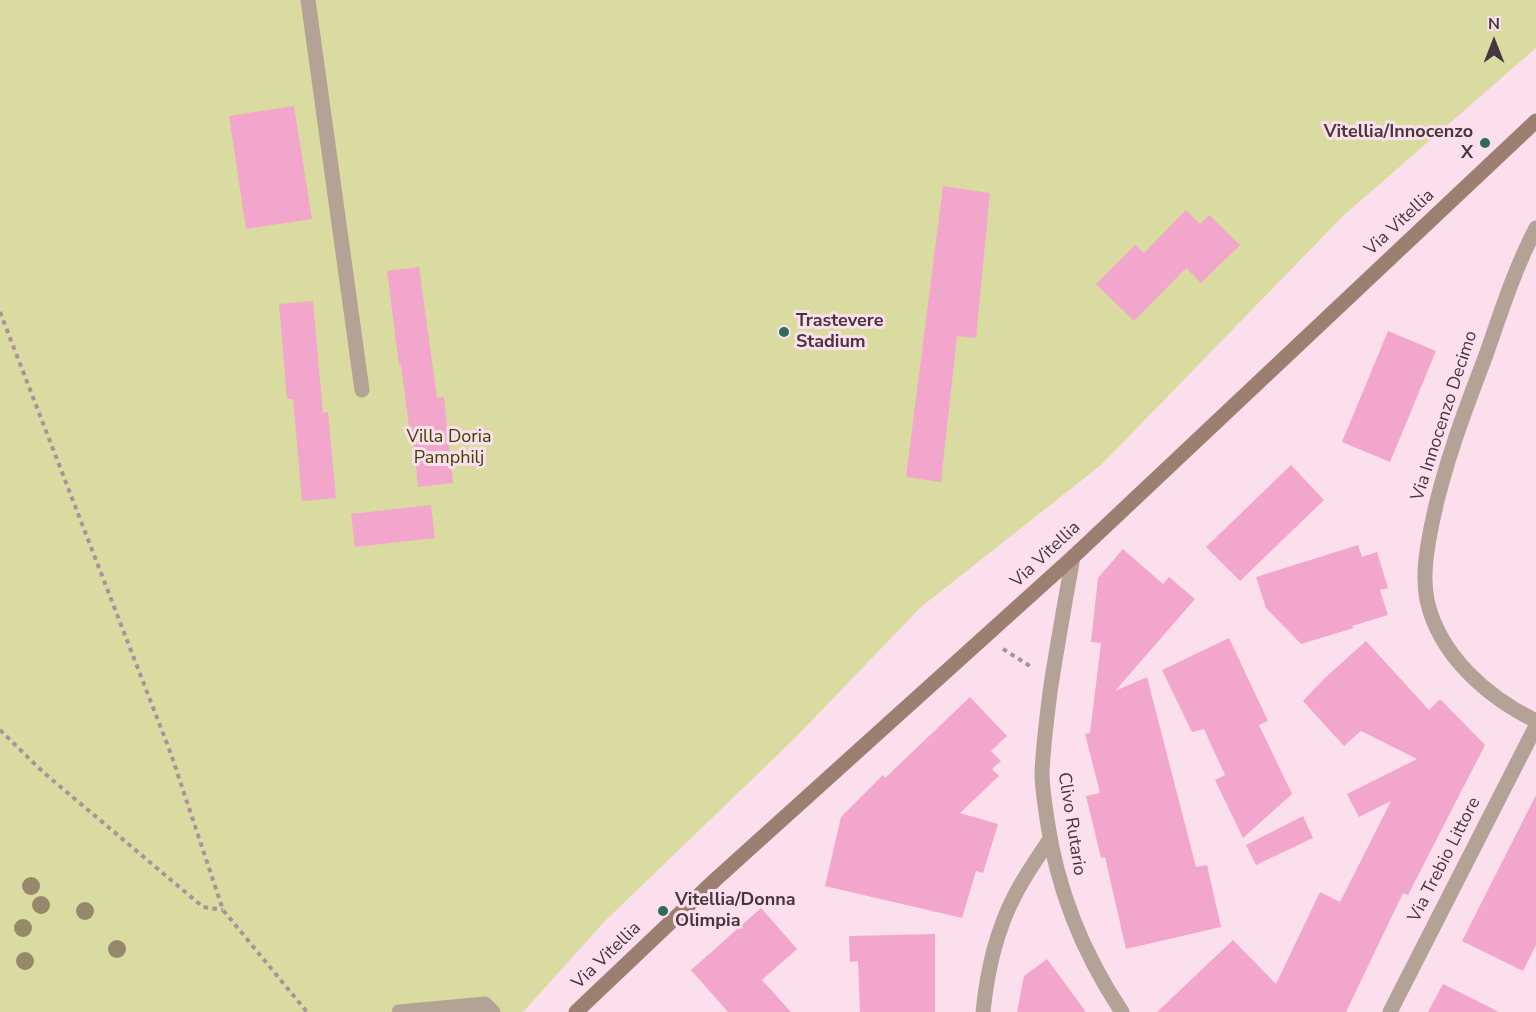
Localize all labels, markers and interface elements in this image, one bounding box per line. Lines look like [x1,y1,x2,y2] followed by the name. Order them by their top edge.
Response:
[1464,12,1524,72] north arrow
[1488,13,1500,35] text: N
[1324,122,1473,164] place label: Vitellia/Innocenzo X
[1478,136,1492,150] marker: Vitellia/Innocenzo X
[1361,185,1439,261] street label: Via Vitellia
[796,311,883,354] place label: Trastevere Stadium
[777,325,791,339] marker: Trastevere Stadium
[1407,328,1483,504] street label: Via Innocenzo Decimo
[407,427,491,470] park label: Villa Doria Pamphilj
[1007,517,1085,593] street label: Via Vitellia
[1052,771,1090,877] street label: Clivo Rutario
[1404,794,1486,926] street label: Via Trebio Littore
[675,890,796,932] place label: Vitellia/Donna Olimpia
[656,904,670,918] marker: Vitellia/Donna Olimpia
[568,918,646,994] street label: Via Vitellia

